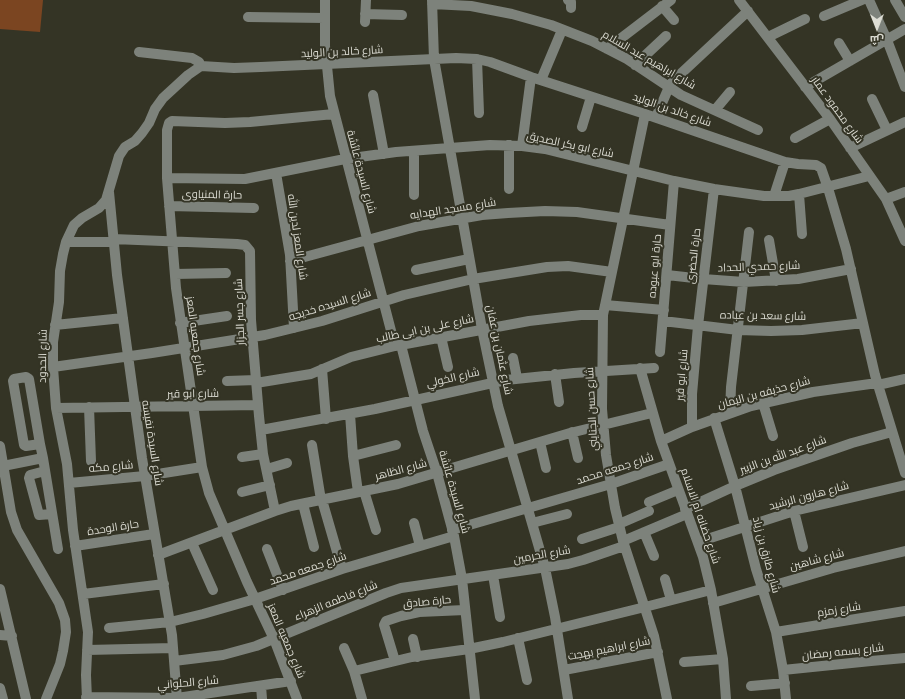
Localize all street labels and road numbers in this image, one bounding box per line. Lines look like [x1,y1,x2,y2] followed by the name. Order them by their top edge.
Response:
[600,28,698,92] street label: شارع ابراهيم عبد السلام
[300,43,384,61] street label: شارع خالد بن الوليد
[808,74,866,146] street label: شارع محمود عمار
[631,90,713,130] street label: شارع خالد بن الوليد
[343,129,379,215] street label: شارع السيدة عائشة
[525,129,615,161] street label: شارع ابو بكر الصديق
[182,188,242,202] street label: حارة المنياوى
[284,193,310,281] street label: شارع المعز لدين الله
[409,196,497,222] street label: شارع مسجد الهدايه
[684,227,704,285] street label: حارة الحضرى
[646,234,664,298] street label: حارة ابو عبوده
[718,259,800,275] street label: شارع حمدي الحداد
[232,278,248,346] street label: شارع جسر الجزار
[287,286,373,324] street label: شارع السيده خديجه
[183,295,207,377] street label: شارع جمعيه المعز
[483,304,515,396] street label: شارع عثمان بن عفان
[720,309,806,323] street label: شارع سعد بن عباده
[375,312,475,346] street label: شارع على بن ابى طالب
[36,329,50,383] street label: شارع الحدود
[673,349,691,401] street label: شارع ابو قير
[425,365,481,391] street label: شارع الخولي
[583,367,601,451] street label: شارع حسن الجنايني
[716,374,812,412] street label: شارع حذيفه بن اليمان
[167,387,219,401] street label: شارع ابو قير
[139,399,165,487] street label: شارع السيدة نفيسه
[738,433,828,477] street label: شارع عبد الله بن الزبير
[436,449,472,535] street label: شارع السيدة عائشة
[575,450,655,488] street label: شارع جمعه محمد
[373,457,429,483] street label: شارع الظاهر
[88,458,134,476] street label: شارع مكه
[677,466,723,566] street label: شارع حضانه ام الاسلام
[768,479,850,513] street label: شارع هارون الرشيد
[749,515,783,595] street label: شارع طارق بن زياد
[86,517,140,539] street label: حارة الوحدة
[512,543,572,567] street label: شارع الحرمين
[788,546,846,574] street label: شارع شاهين
[268,550,348,588] street label: شارع جمعه محمد
[292,578,380,624] street label: شارع فاطمه الزهراء
[402,593,452,611] street label: حارة صادق
[816,600,862,620] street label: شارع زمزم
[264,601,308,681] street label: شارع جمعيه المعز
[567,635,651,663] street label: شارع ابراهيم بهجت
[801,641,885,663] street label: شارع بسمه رمضان
[157,674,219,692] street label: شارع الحلواني

